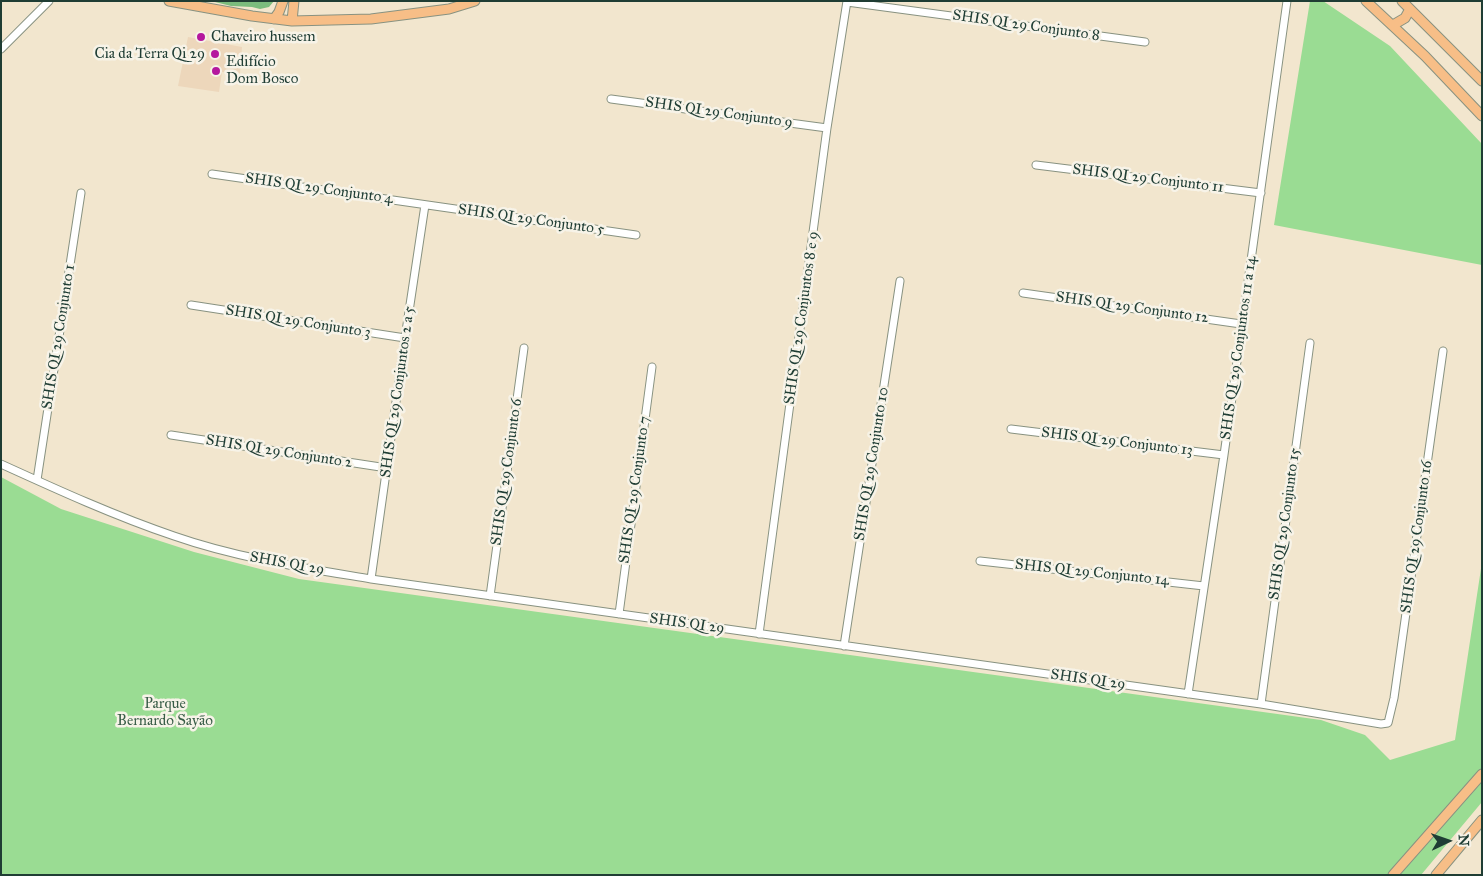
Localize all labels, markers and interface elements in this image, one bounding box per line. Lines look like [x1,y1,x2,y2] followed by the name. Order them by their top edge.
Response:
[951,7,1101,45] street label: SHIS QI 29 Conjunto 8
[211,28,316,46] place label: Chaveiro hussem
[195,31,207,43] marker: Chaveiro hussem
[94,45,205,63] place label: Cia da Terra Qi 29
[209,48,221,60] marker: Cia da Terra Qi 29
[226,53,298,88] place label: Edifício Dom Bosco
[210,65,222,77] marker: Edifício Dom Bosco
[644,94,794,132] street label: SHIS QI 29 Conjunto 9
[1071,161,1225,197] street label: SHIS QI 29 Conjunto 11
[244,170,394,208] street label: SHIS QI 29 Conjunto 4
[457,201,605,239] street label: SHIS QI 29 Conjunto 5
[781,230,823,406] street label: SHIS QI 29 Conjuntos 8 e 9
[1217,255,1261,441] street label: SHIS QI 29 Conjuntos 11 a 14
[39,263,79,411] street label: SHIS QI 29 Conjunto 1
[1055,288,1209,328] street label: SHIS QI 29 Conjunto 12
[224,302,372,342] street label: SHIS QI 29 Conjunto 3
[377,305,419,479] street label: SHIS QI 29 Conjuntos 2 a 5
[851,386,893,542] street label: SHIS QI 29 Conjunto 10
[488,397,526,547] street label: SHIS QI 29 Conjunto 6
[616,415,654,565] street label: SHIS QI 29 Conjunto 7
[1040,424,1194,460] street label: SHIS QI 29 Conjunto 13
[204,432,354,472] street label: SHIS QI 29 Conjunto 2
[1265,447,1305,601] street label: SHIS QI 29 Conjunto 15
[1397,459,1437,615] street label: SHIS QI 29 Conjunto 16
[248,549,326,579] street label: SHIS QI 29
[1014,556,1170,590] street label: SHIS QI 29 Conjunto 14
[648,610,726,638] street label: SHIS QI 29
[1049,666,1127,694] street label: SHIS QI 29
[117,695,213,730] park label: Parque Bernardo Sayão
[1423,816,1473,866] north arrow
[1455,834,1472,847] text: N

